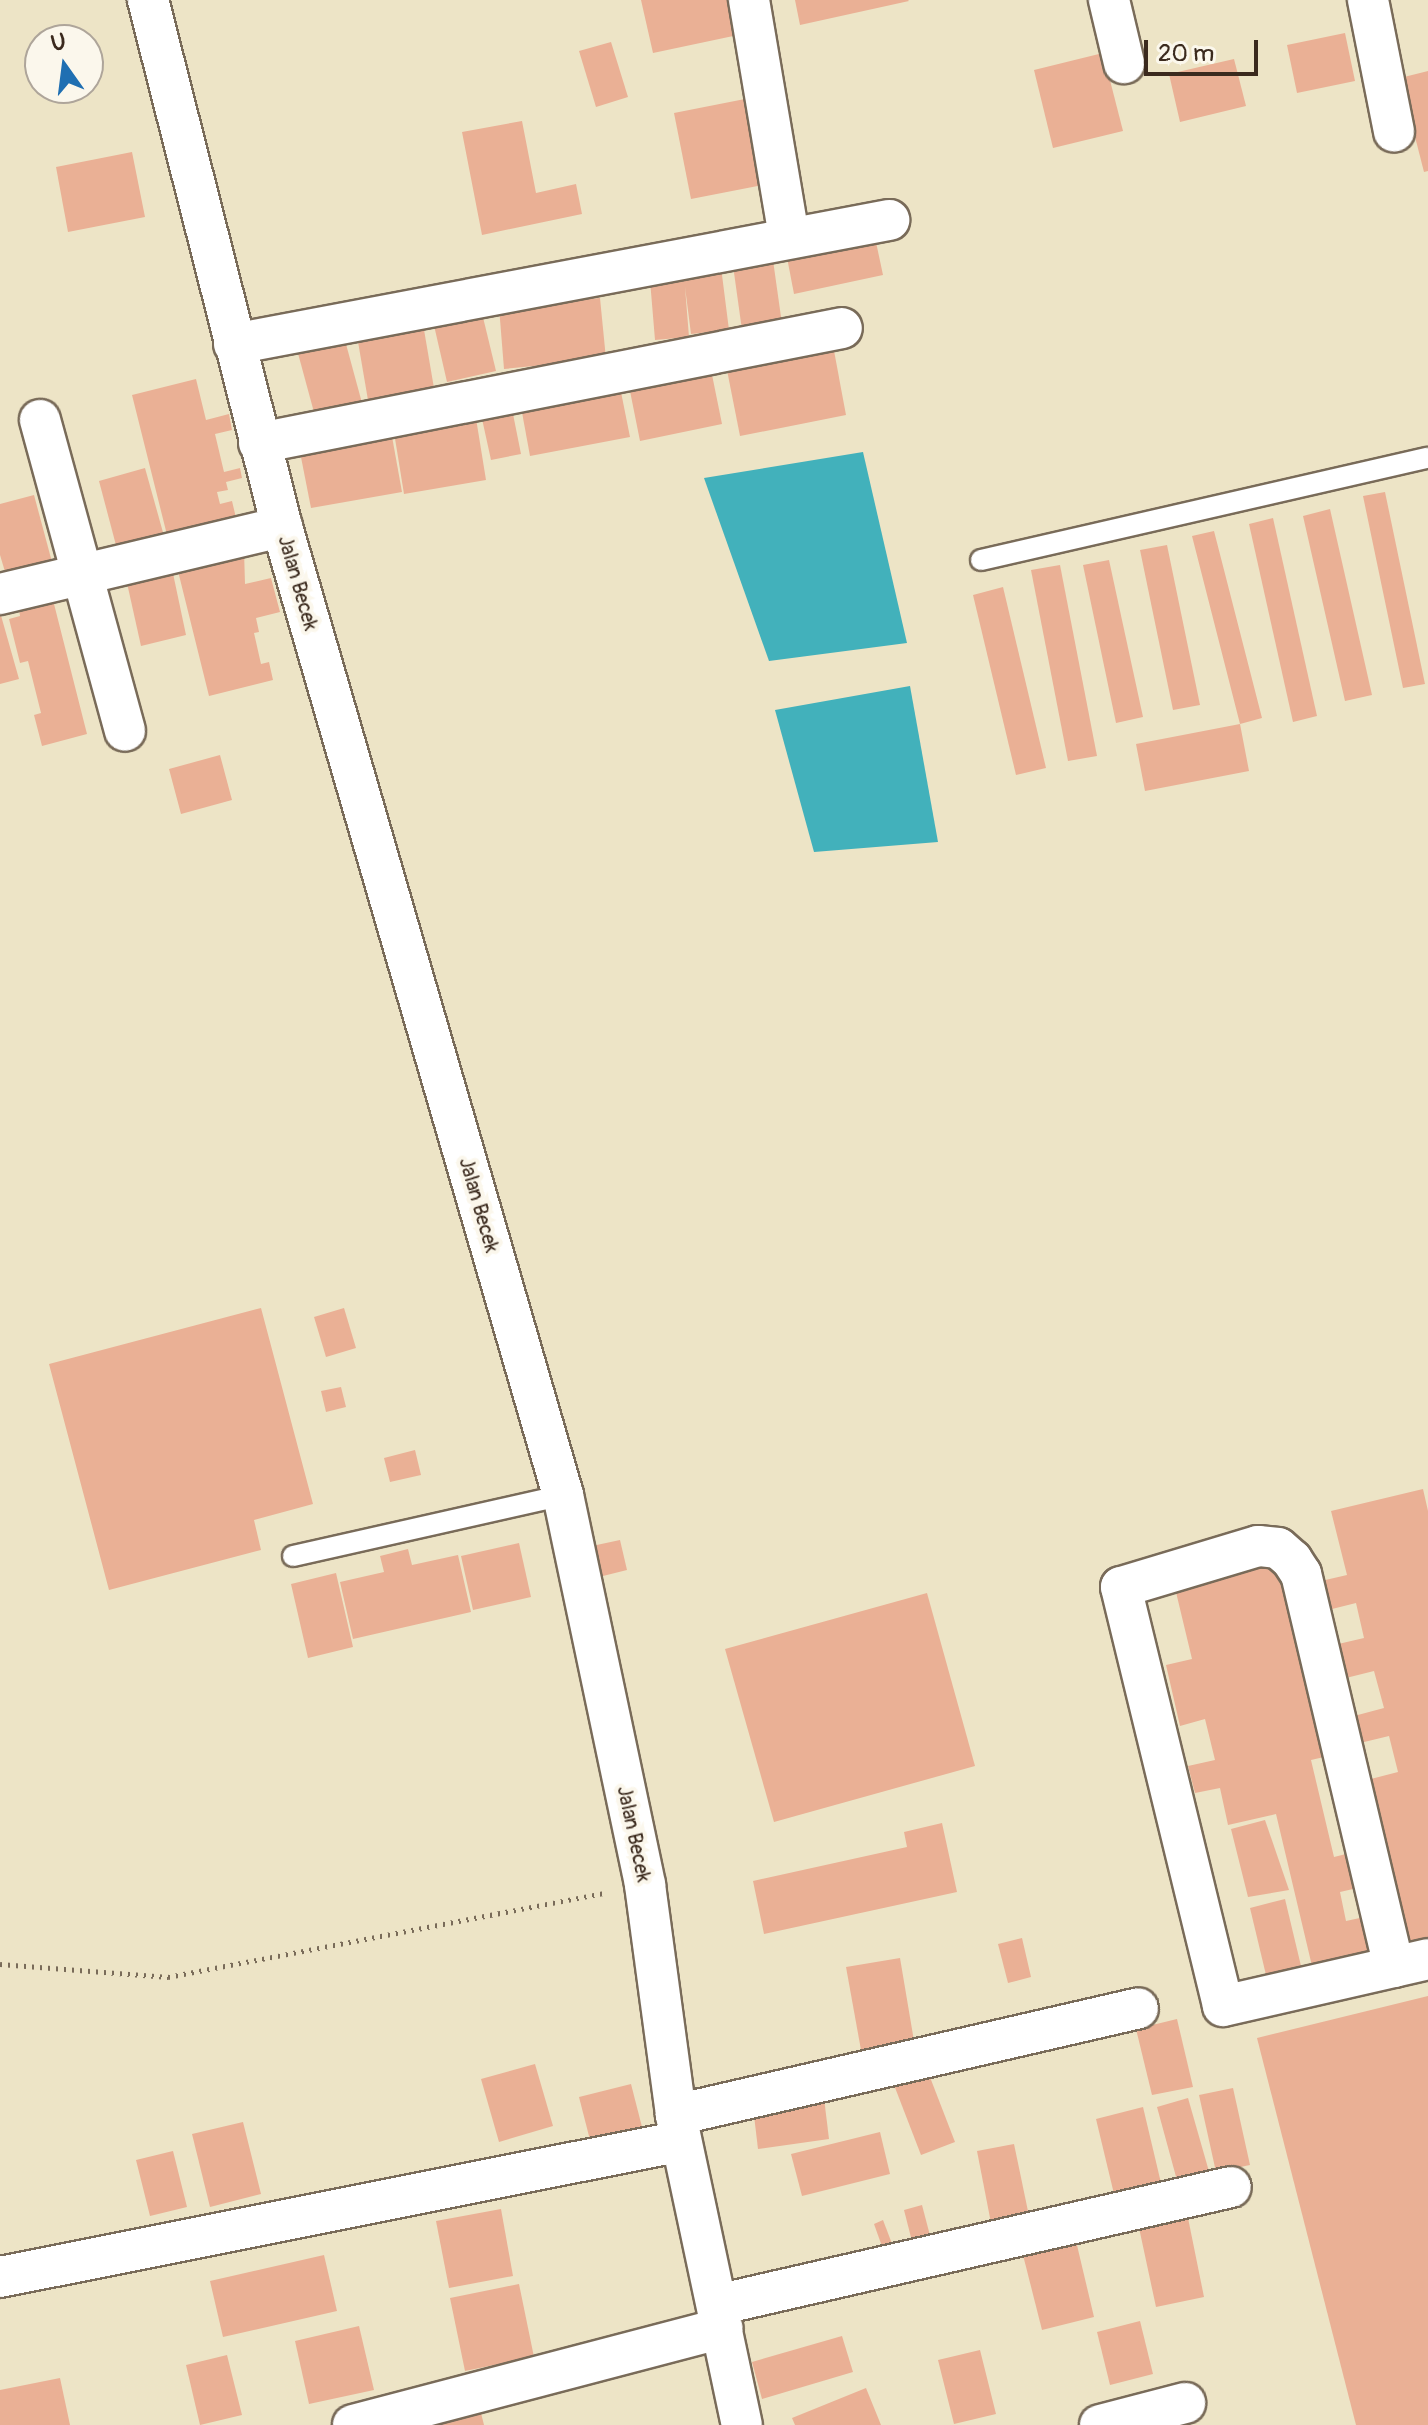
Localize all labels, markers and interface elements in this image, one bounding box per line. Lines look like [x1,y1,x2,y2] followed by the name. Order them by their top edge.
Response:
[24,24,104,104] north arrow
[1148,24,1262,74] scale bar
[48,27,69,58] text: U
[1158,39,1214,68] text: 20 m
[273,533,323,633] street label: Jalan Becek
[454,1155,504,1255] street label: Jalan Becek
[612,1784,656,1884] street label: Jalan Becek

